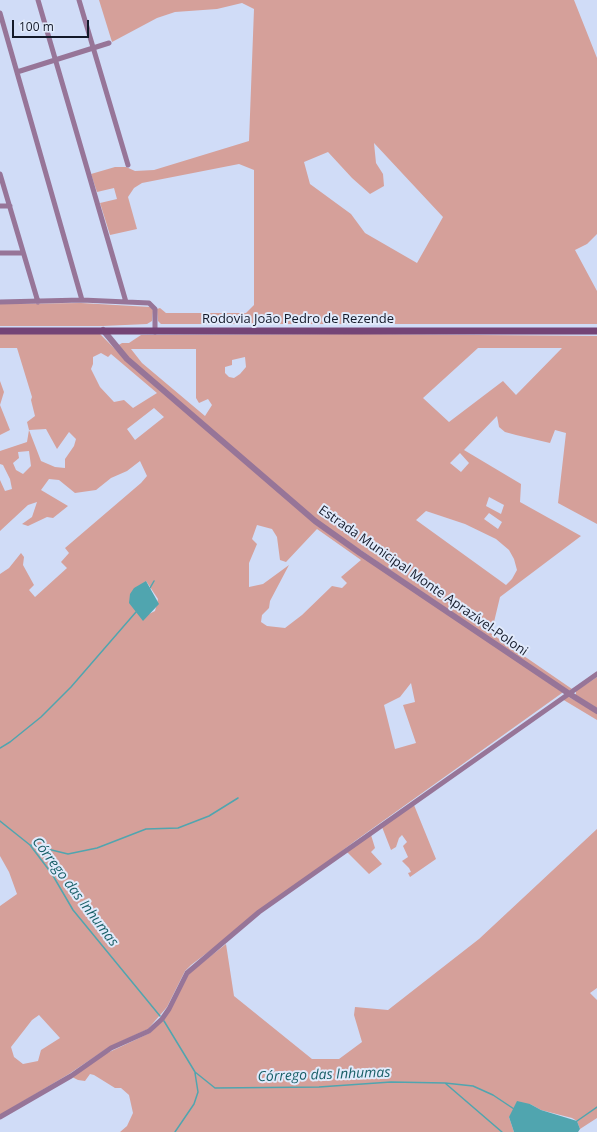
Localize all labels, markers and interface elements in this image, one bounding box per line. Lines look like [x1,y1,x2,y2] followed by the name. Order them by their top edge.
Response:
[14,12,91,38] scale bar
[19,18,54,35] text: 100 m
[202,311,394,327] street label: Rodovia João Pedro de Rezende
[315,502,531,660] street label: Estrada Municipal Monte Aprazível-Poloni
[28,834,122,950] water label: Córrego das Inhumas
[257,1064,391,1086] water label: Córrego das Inhumas

